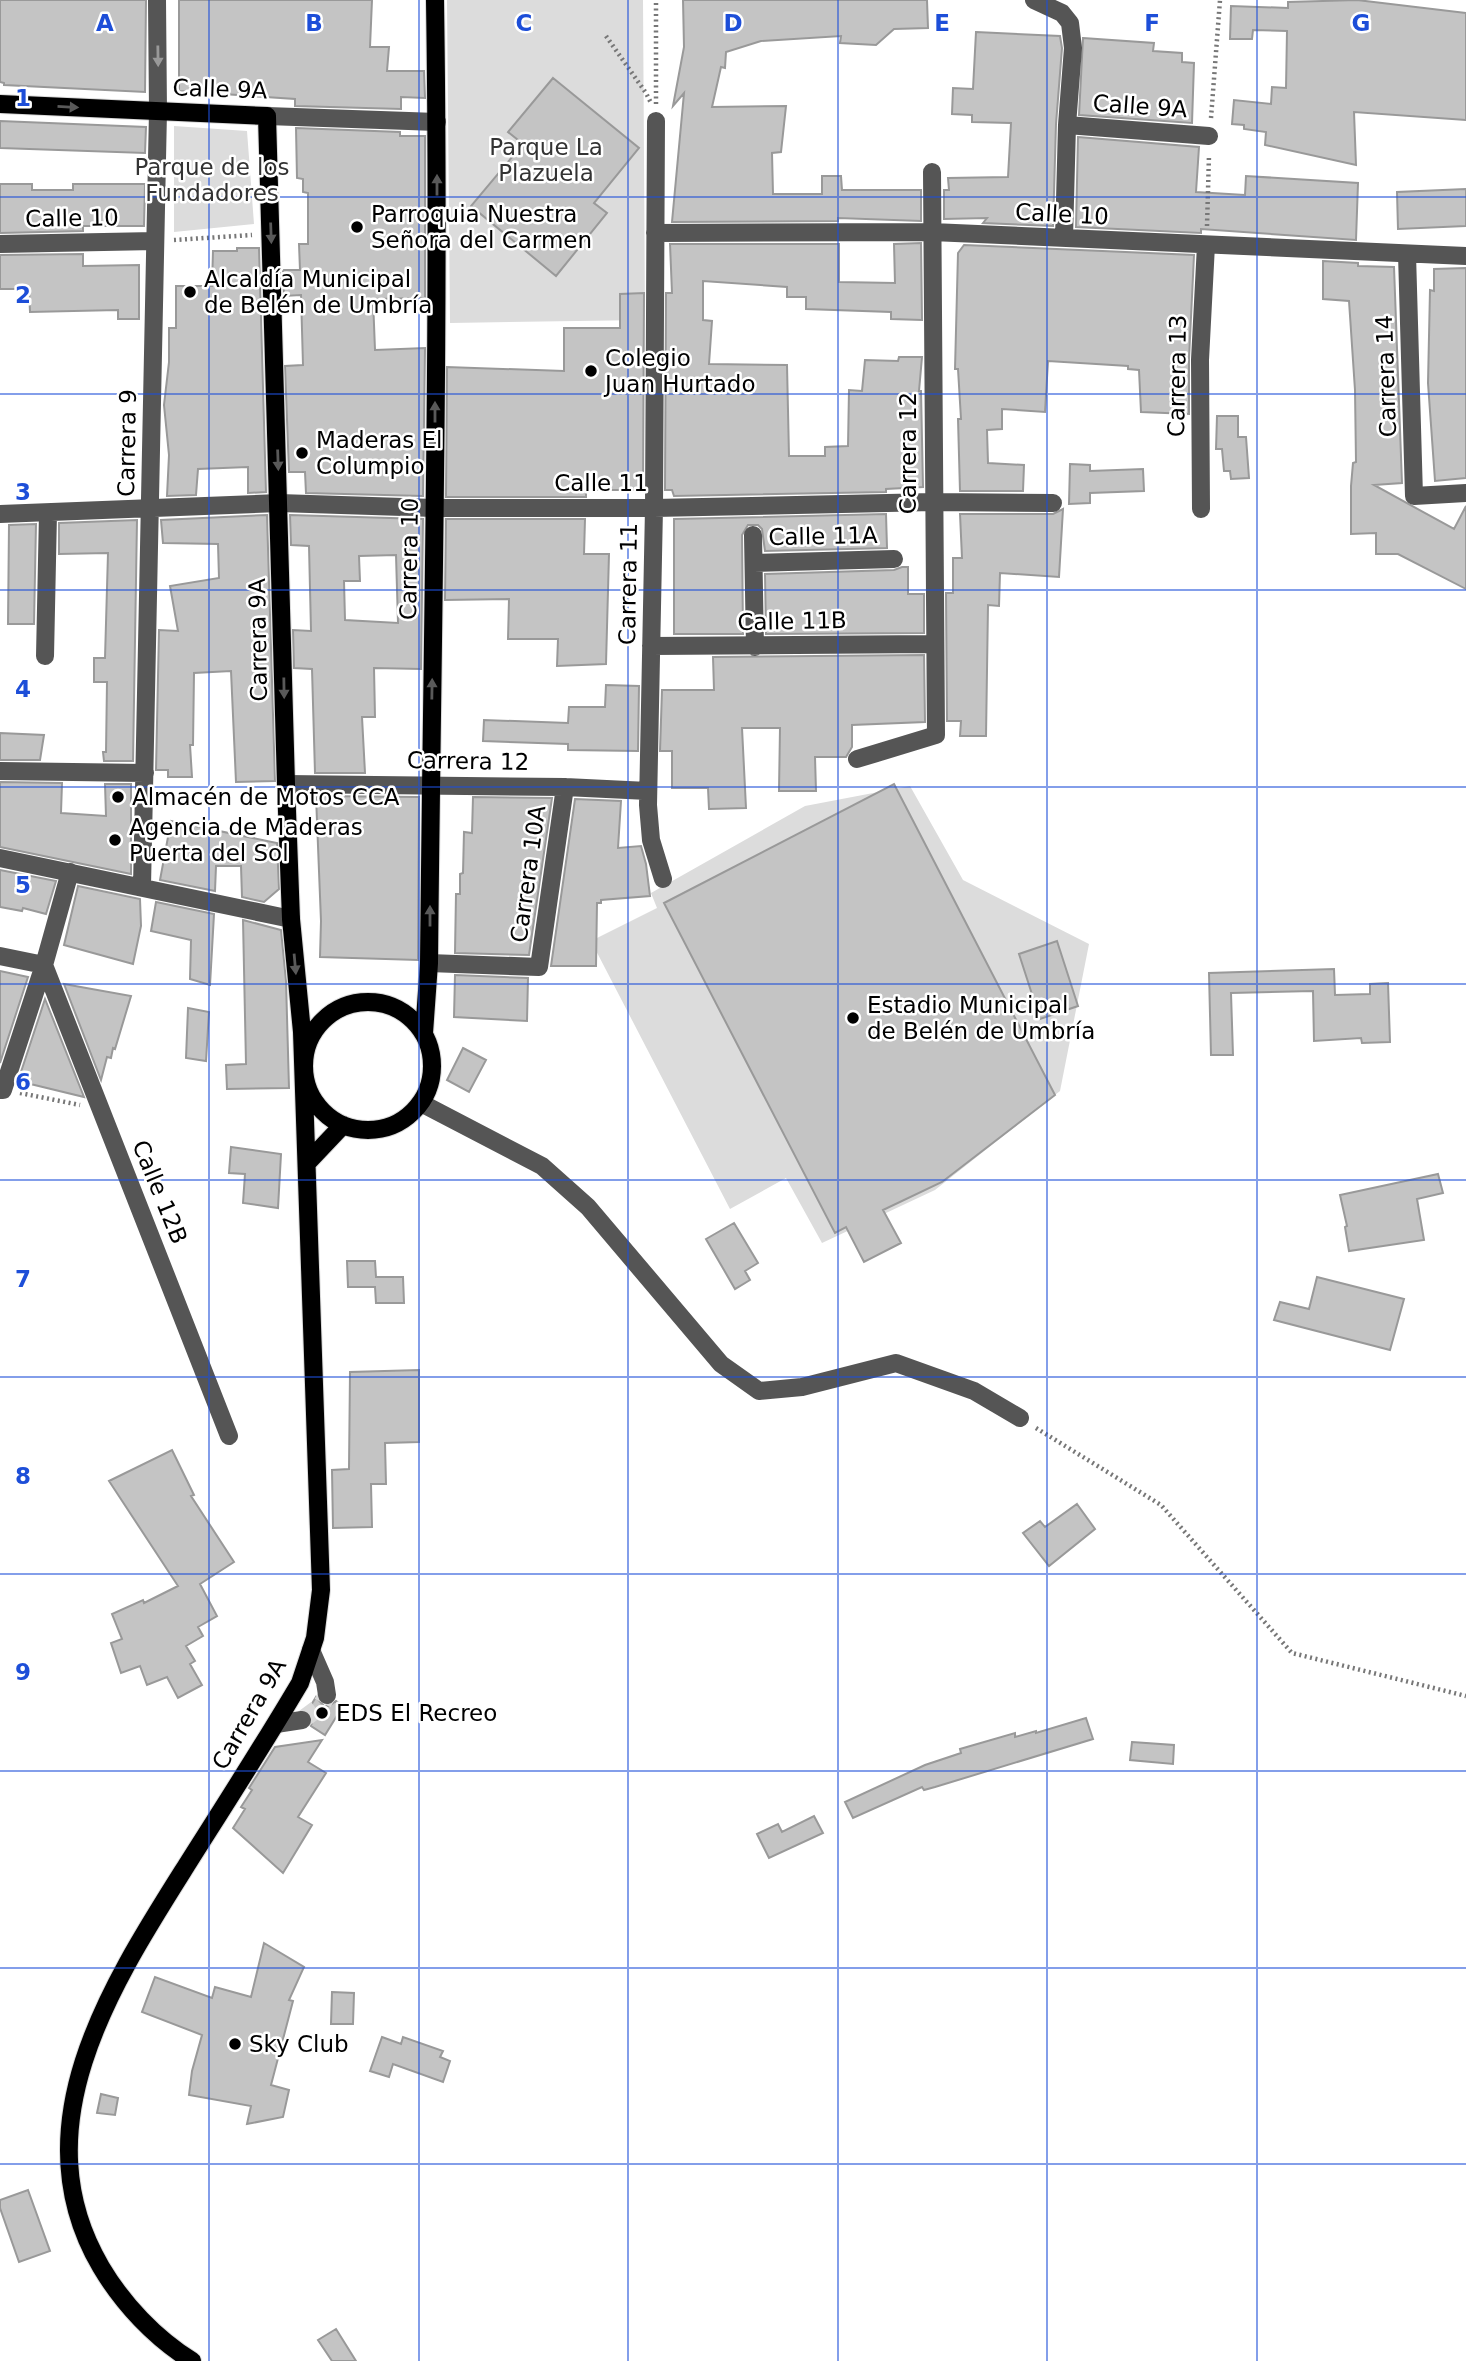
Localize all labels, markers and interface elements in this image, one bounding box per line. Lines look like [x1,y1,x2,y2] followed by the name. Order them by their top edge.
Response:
[96,10,114,36] text: A
[305,10,323,36] text: B
[516,10,532,36] text: C
[723,10,743,36] text: D
[934,10,950,36] text: E
[1144,10,1160,36] text: F
[1352,10,1370,36] text: G
[152,45,164,67] one-way arrow
[172,74,268,104] street label: Calle 9A
[15,85,31,111] text: 1
[1092,90,1188,122] street label: Calle 9A
[57,102,79,113] one-way arrow
[489,134,603,186] park label: Parque La Plazuela
[134,154,290,206] park label: Parque de los Fundadores
[431,174,443,196] one-way arrow
[1015,199,1109,229] street label: Calle 10
[371,201,592,253] place label: Parroquia Nuestra Señora del Carmen
[25,204,119,232] street label: Calle 10
[349,219,365,235] marker: Parroquia Nuestra Señora del Carmen
[265,222,276,244] one-way arrow
[204,266,432,318] place label: Alcaldía Municipal de Belén de Umbría
[15,282,31,308] text: 2
[182,284,198,300] marker: Alcaldía Municipal de Belén de Umbría
[1371,314,1401,438] street label: Carrera 14
[1163,315,1191,437] street label: Carrera 13
[603,345,755,397] place label: Colegio Juan Hurtado
[583,363,599,379] marker: Colegio Juan Hurtado
[113,389,141,497] street label: Carrera 9
[895,392,921,514] street label: Carrera 12
[429,401,441,423] one-way arrow
[316,427,442,479] place label: Maderas El Columpio
[294,445,310,461] marker: Maderas El Columpio
[272,449,284,471] one-way arrow
[554,470,648,496] street label: Calle 11
[15,479,31,505] text: 3
[395,498,423,620] street label: Carrera 10
[768,522,878,550] street label: Calle 11A
[614,523,642,645] street label: Carrera 11
[244,578,272,702] street label: Carrera 9A
[737,607,847,635] street label: Calle 11B
[15,676,31,702] text: 4
[278,677,290,699] one-way arrow
[426,678,438,700] one-way arrow
[407,747,529,775] street label: Carrera 12
[132,784,400,810] place label: Almacén de Motos CCA
[110,789,126,805] marker: Almacén de Motos CCA
[506,804,551,944] street label: Carrera 10A
[129,814,363,866] place label: Agencia de Maderas Puerta del Sol
[107,832,123,848] marker: Agencia de Maderas Puerta del Sol
[15,872,31,898] text: 5
[424,905,436,927] one-way arrow
[290,953,301,975] one-way arrow
[867,992,1095,1044] place label: Estadio Municipal de Belén de Umbría
[845,1010,861,1026] marker: Estadio Municipal de Belén de Umbría
[15,1069,31,1095] text: 6
[127,1136,193,1248] street label: Calle 12B
[15,1266,31,1292] text: 7
[15,1463,31,1489] text: 8
[207,1654,291,1774] street label: Carrera 9A
[15,1659,31,1685] text: 9
[336,1700,497,1726] place label: EDS El Recreo
[314,1705,330,1721] marker: EDS El Recreo
[249,2031,349,2057] place label: Sky Club
[227,2036,243,2052] marker: Sky Club

